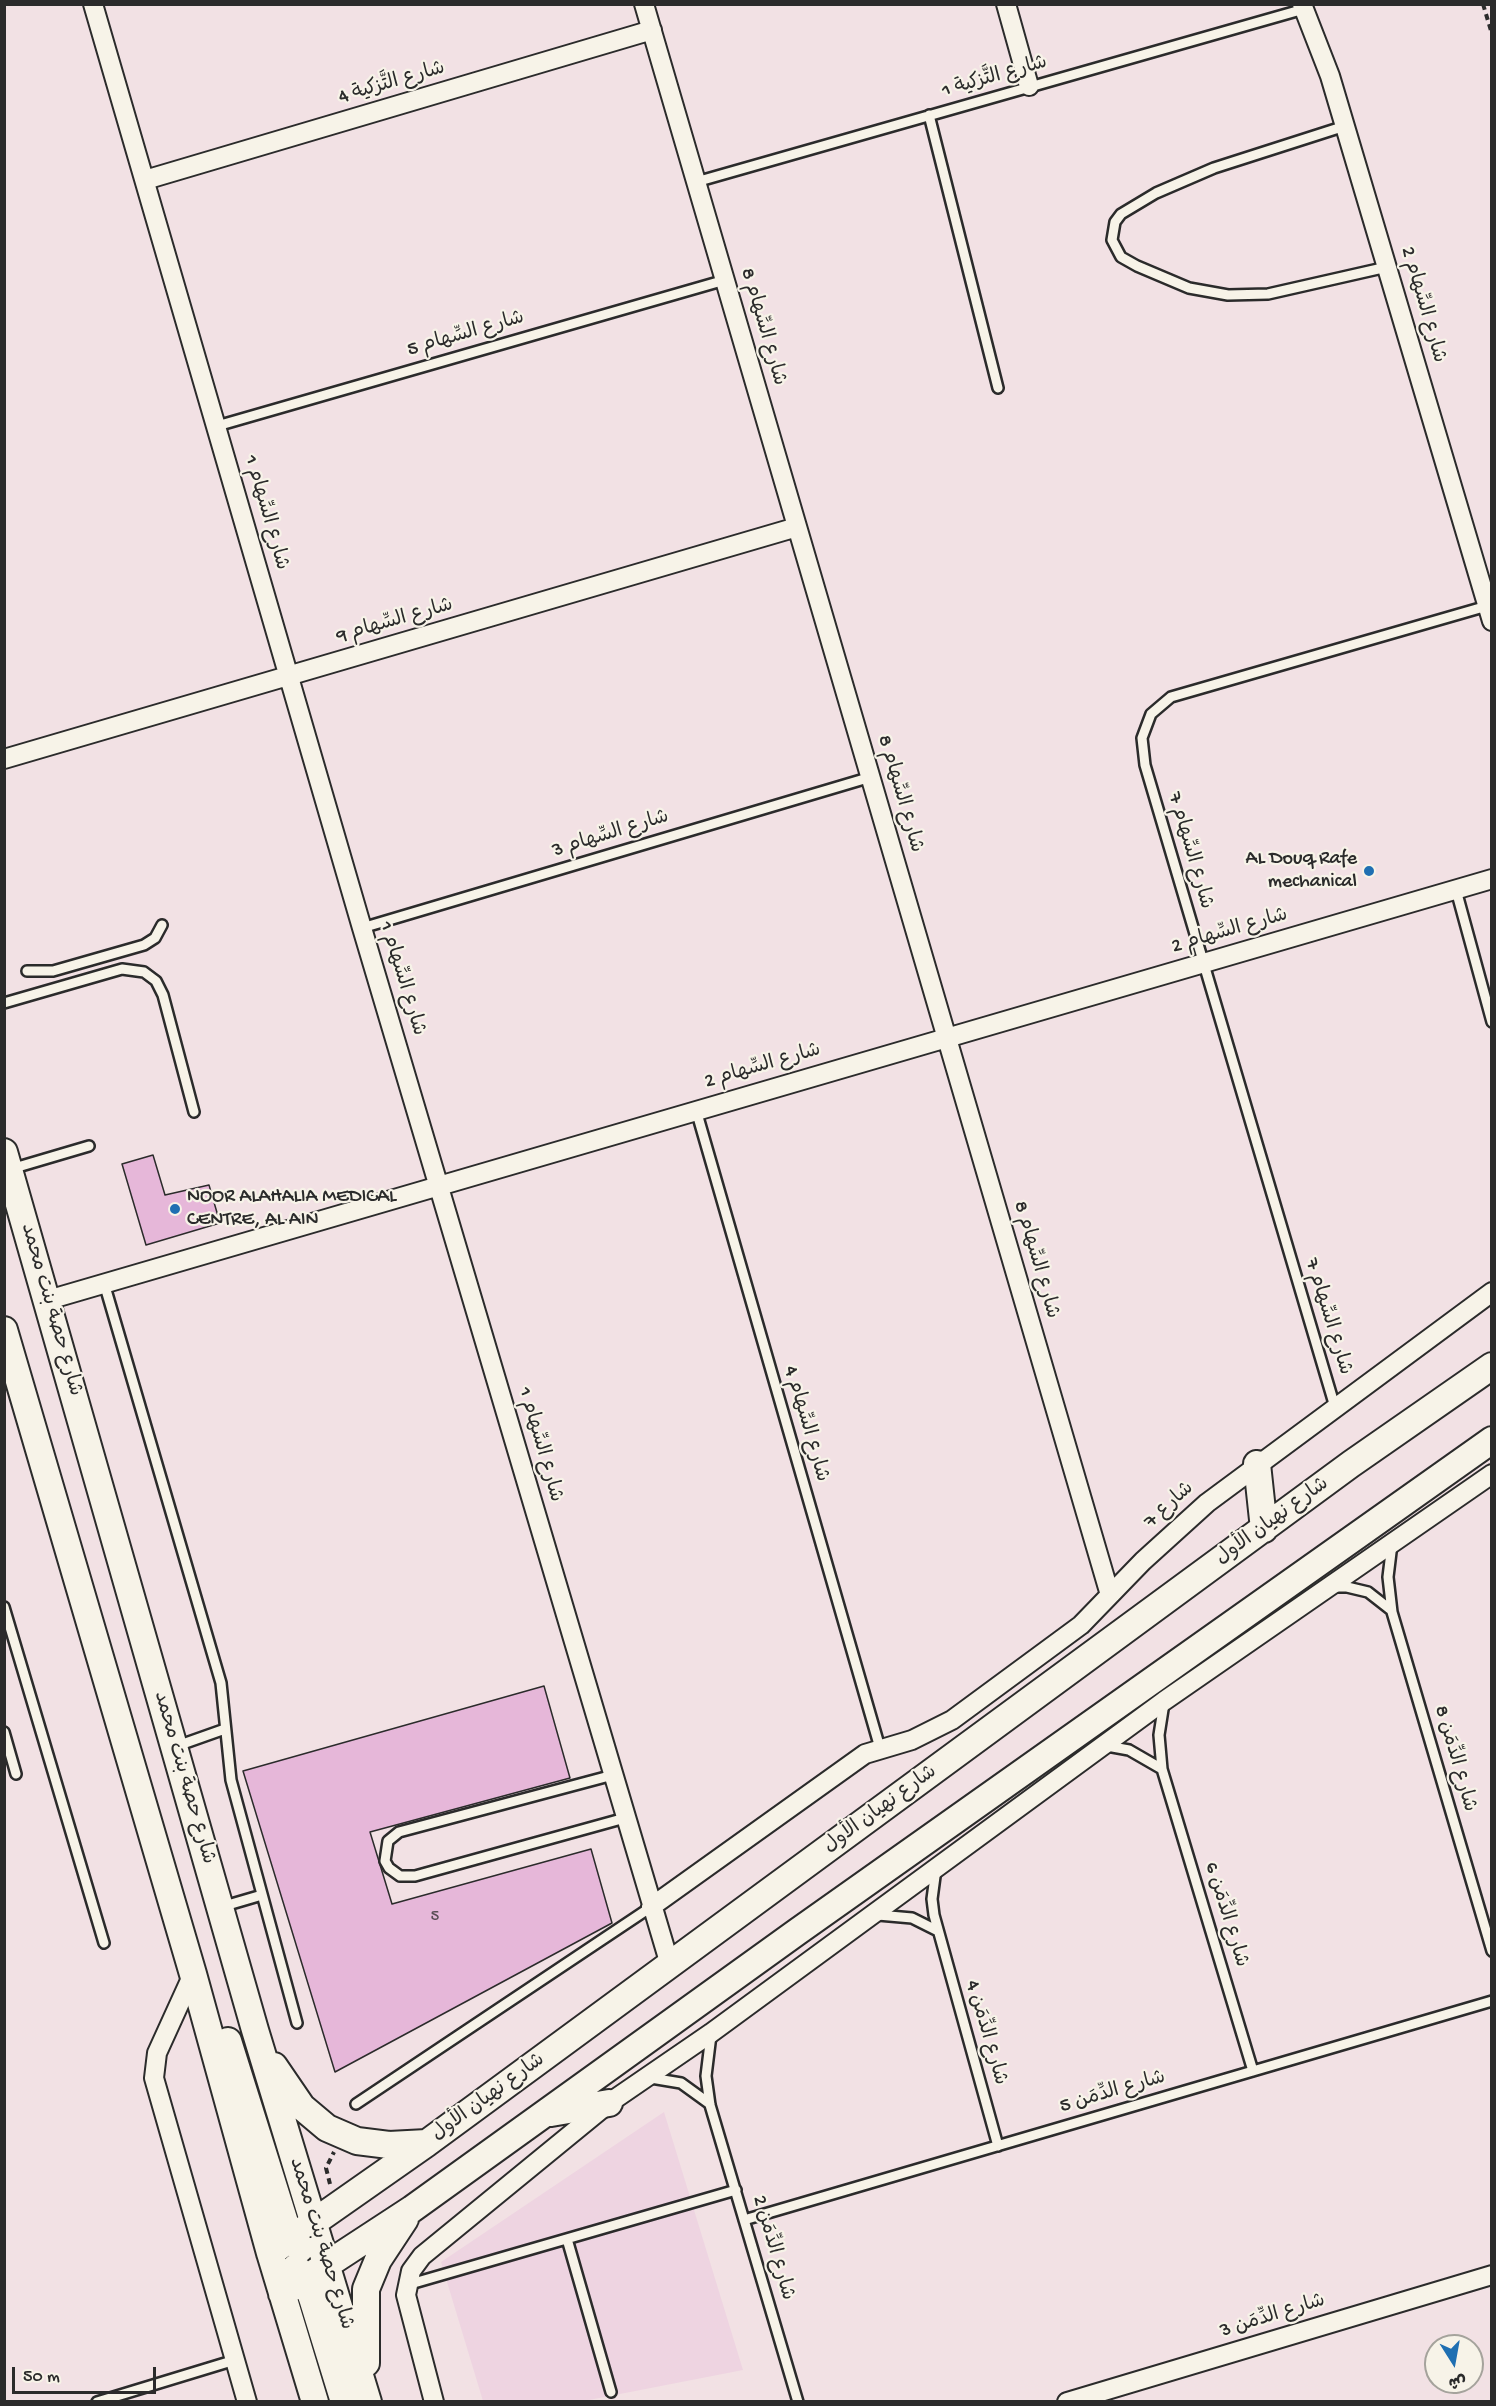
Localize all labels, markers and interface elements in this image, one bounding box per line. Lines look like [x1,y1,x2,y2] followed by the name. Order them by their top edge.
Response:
[940,52,1050,104] street label: شارع التَّزكية 1
[336,57,448,111] street label: شارع التَّزكية 4
[1394,244,1450,366] street label: شارع السِّهام 2
[734,266,790,388] street label: شارع السِّهام 8
[405,307,527,363] street label: شارع السِّهام 5
[237,453,293,573] street label: شارع السِّهام 1
[334,594,456,650] street label: شارع السِّهام 9
[871,733,927,855] street label: شارع السِّهام 8
[1161,790,1217,912] street label: شارع السِّهام 7
[550,806,672,864] street label: شارع السِّهام 3
[1246,848,1357,895] place label: AL Douq Rafe mechanical
[1362,864,1376,878] marker: AL Douq Rafe mechanical
[1169,904,1291,960] street label: شارع السِّهام 2
[372,919,430,1039] street label: شارع السِّهام 1
[702,1039,824,1095] street label: شارع السِّهام 2
[187,1186,396,1233] place label: NOOR ALAHALIA MEDICAL CENTRE, AL AIN
[1007,1199,1063,1321] street label: شارع السِّهام 8
[168,1202,182,1216] marker: NOOR ALAHALIA MEDICAL CENTRE, AL AIN
[14,1221,86,1399] street label: شارع حصة بنت محمد
[1298,1256,1356,1378] street label: شارع السِّهام 7
[777,1363,833,1485] street label: شارع السِّهام 4
[511,1385,567,1505] street label: شارع السِّهام 1
[1212,1473,1334,1571] street label: شارع نهيان الأول
[1140,1478,1200,1534] street label: شارع 7
[147,1689,219,1867] street label: شارع حصة بنت محمد
[1427,1703,1481,1815] street label: شارع الدِّمَن 8
[820,1761,942,1859] street label: شارع نهيان الأول
[1198,1860,1252,1970] street label: شارع الدِّمَن 6
[431,1908,439,1928] house number: 5
[959,1978,1011,2088] street label: شارع الدِّمَن 4
[428,2049,550,2147] street label: شارع نهيان الأول
[1057,2066,1169,2120] street label: شارع الدِّمَن 5
[282,2155,358,2333] street label: شارع حصة بنت محمد
[746,2193,798,2303] street label: شارع الدِّمَن 2
[1218,2290,1328,2344] street label: شارع الدِّمَن 3
[1424,2334,1484,2394] north arrow
[15,2355,159,2393] scale bar
[23,2367,60,2388] text: 50 m
[1447,2369,1468,2391] text: ش

